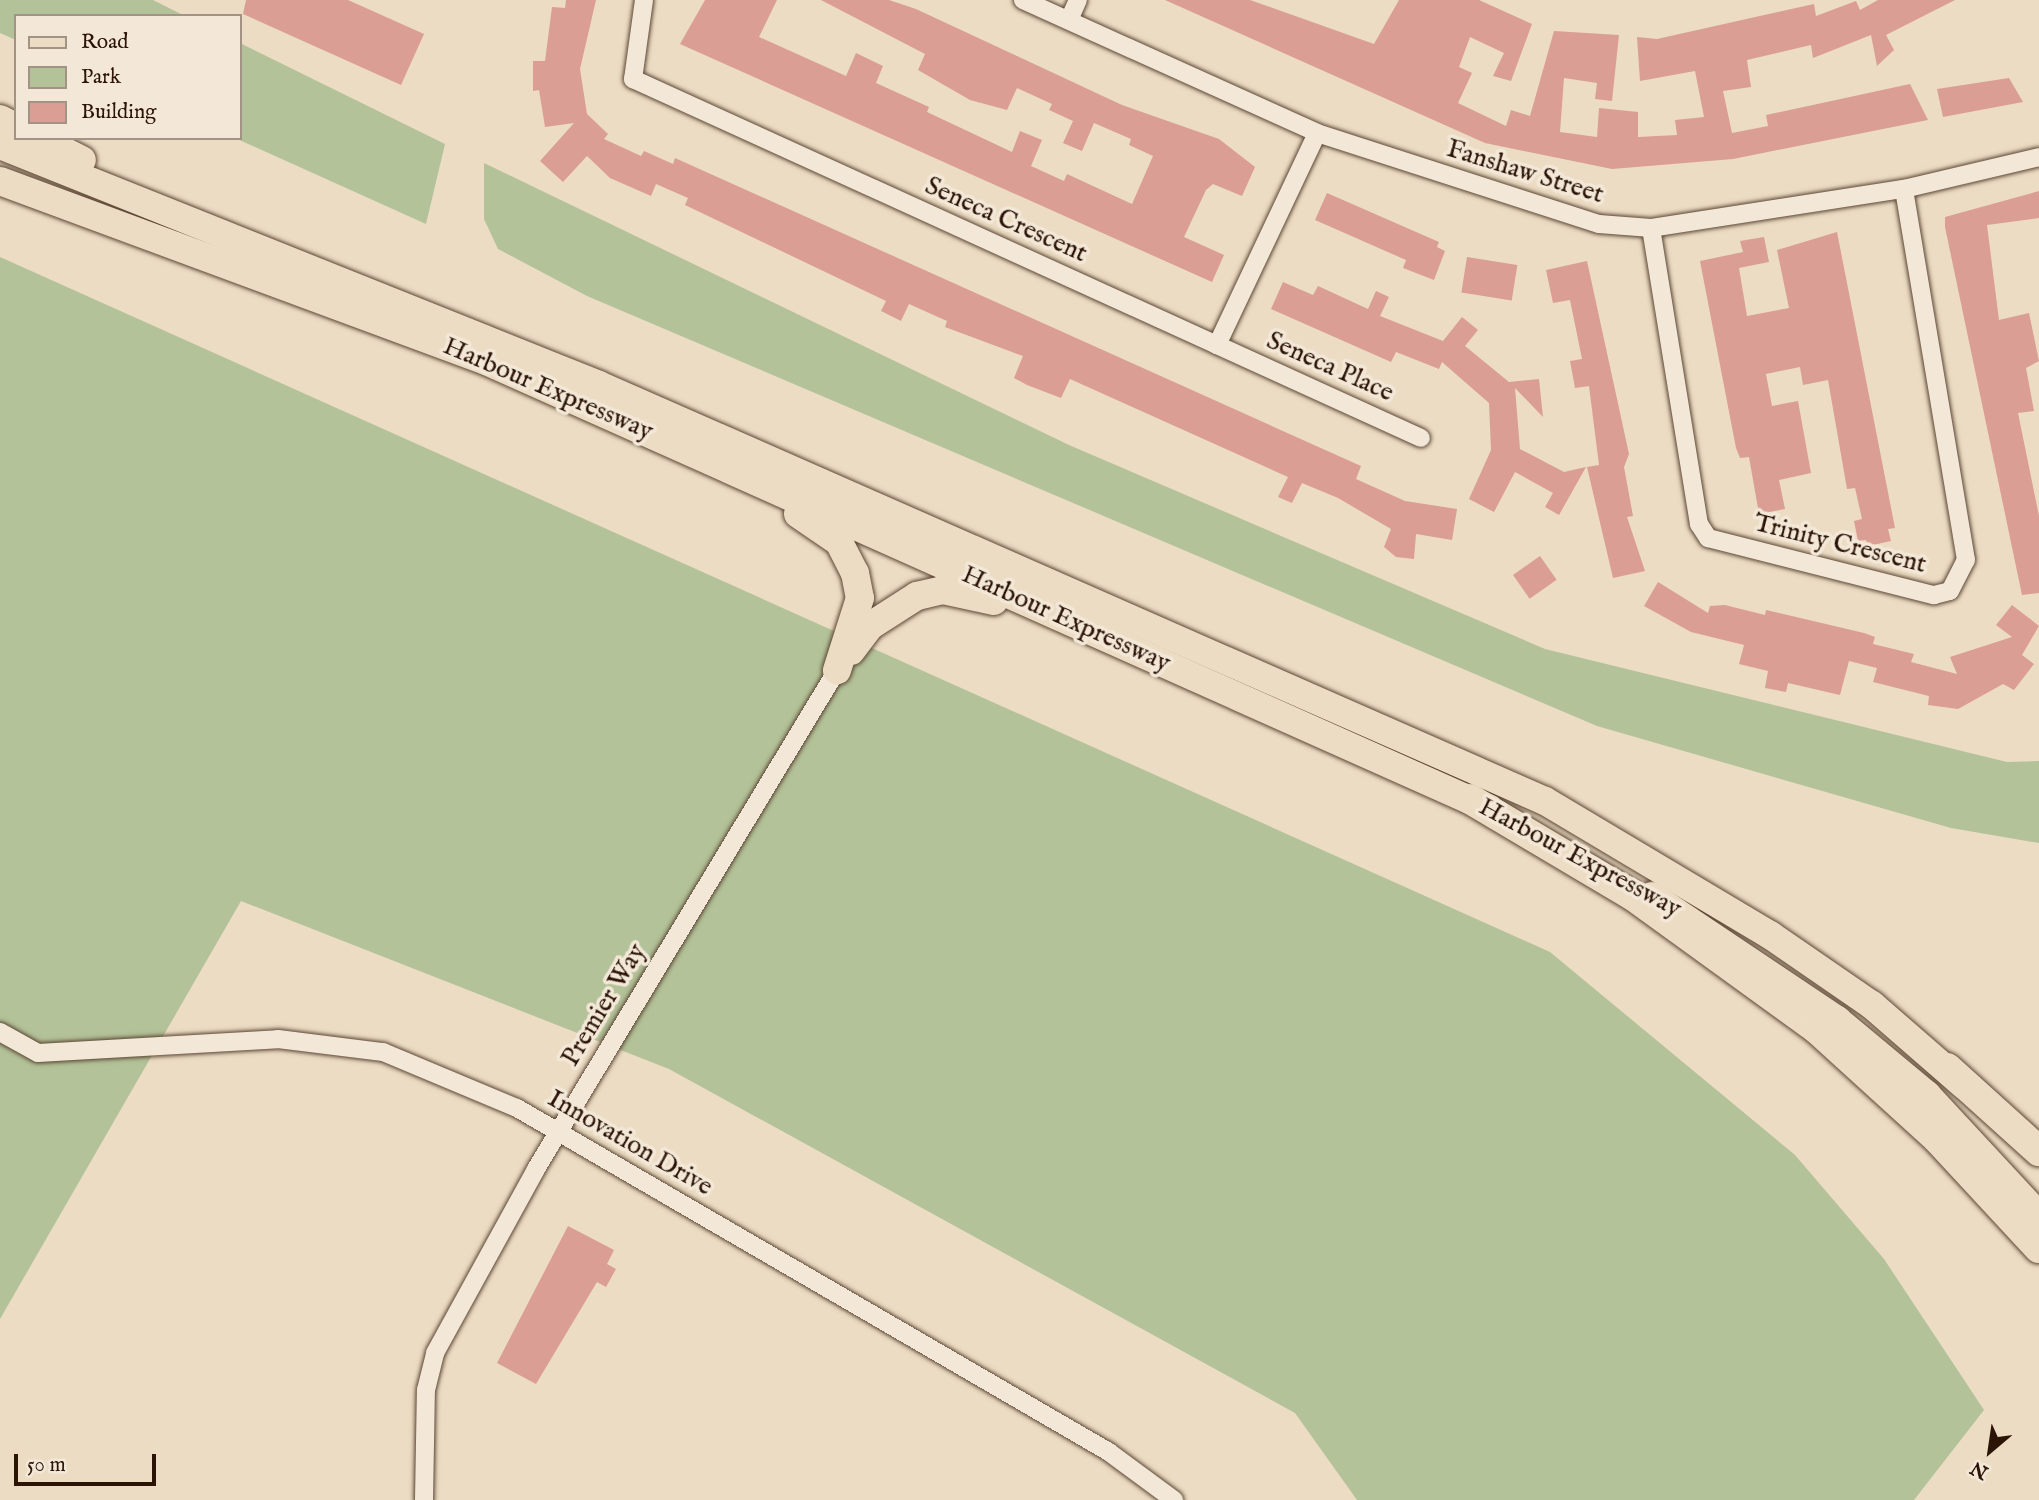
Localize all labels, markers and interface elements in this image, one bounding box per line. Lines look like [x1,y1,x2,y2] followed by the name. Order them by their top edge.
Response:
[14,14,242,140] legend
[81,29,128,56] text: Road
[81,64,121,91] text: Park
[81,99,156,126] text: Building
[1443,133,1607,211] street label: Fanshaw Street
[920,170,1092,270] street label: Seneca Crescent
[1262,325,1398,409] street label: Seneca Place
[438,331,658,447] street label: Harbour Expressway
[1751,508,1929,580] street label: Trinity Crescent
[957,559,1175,679] street label: Harbour Expressway
[1473,791,1687,925] street label: Harbour Expressway
[555,938,653,1072] street label: Premier Way
[542,1083,718,1203] street label: Innovation Drive
[1955,1416,2025,1486] north arrow
[18,1440,159,1484] scale bar
[27,1452,66,1479] text: 50 m
[1967,1455,1993,1484] text: N

